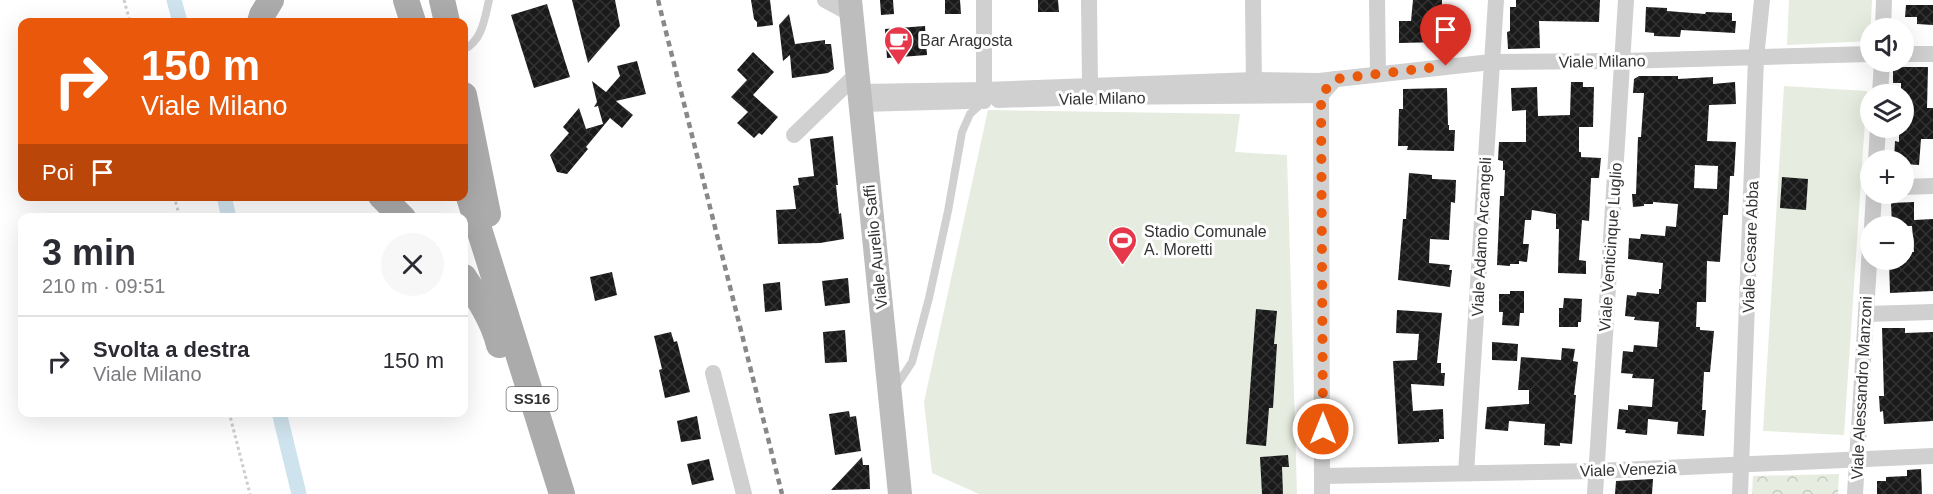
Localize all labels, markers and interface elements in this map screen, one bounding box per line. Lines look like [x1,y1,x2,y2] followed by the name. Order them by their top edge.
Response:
[1420,4,1471,66] pin
[1429,13,1462,46] icon: arrive
[1860,18,1914,270] map controls
[1860,18,1914,72] button: sound
[883,24,915,66] cafe icon: Bar Aragosta
[920,32,1013,49] place label: Bar Aragosta
[42,42,120,120] icon: right
[141,42,260,89] text: 150 m
[1558,52,1646,71] street label: Viale Milano
[1860,84,1914,138] button: layers
[1058,89,1146,108] street label: Viale Milano
[141,91,288,121] text: Viale Milano
[1860,150,1914,204] button: +
[86,156,119,189] icon: arrive
[1469,157,1494,317] street label: Viale Adamo Arcangeli
[42,160,74,185] text: Poi
[1596,162,1625,332] street label: Viale Venticinque Luglio
[1740,181,1761,313] street label: Viale Cesare Abba
[861,184,890,310] street label: Viale Aurelio Saffi
[1860,216,1914,270] button: −
[1144,223,1267,258] place label: Stadio Comunale A. Moretti
[1107,224,1139,266] sports icon: Stadio Comunale A. Moretti
[42,232,136,273] text: 3 min
[381,233,444,296] button: close
[42,275,165,297] text: 210 m · 09:51
[1848,296,1875,480] street label: Viale Alessandro Manzoni
[93,337,250,362] text: Svolta a destra
[42,345,75,378] icon: right
[383,348,444,373] text: 150 m
[93,363,202,385] text: Viale Milano
[506,387,558,411] road number: SS16
[1291,397,1355,461] position arrow
[1579,459,1677,480] street label: Viale Venezia

